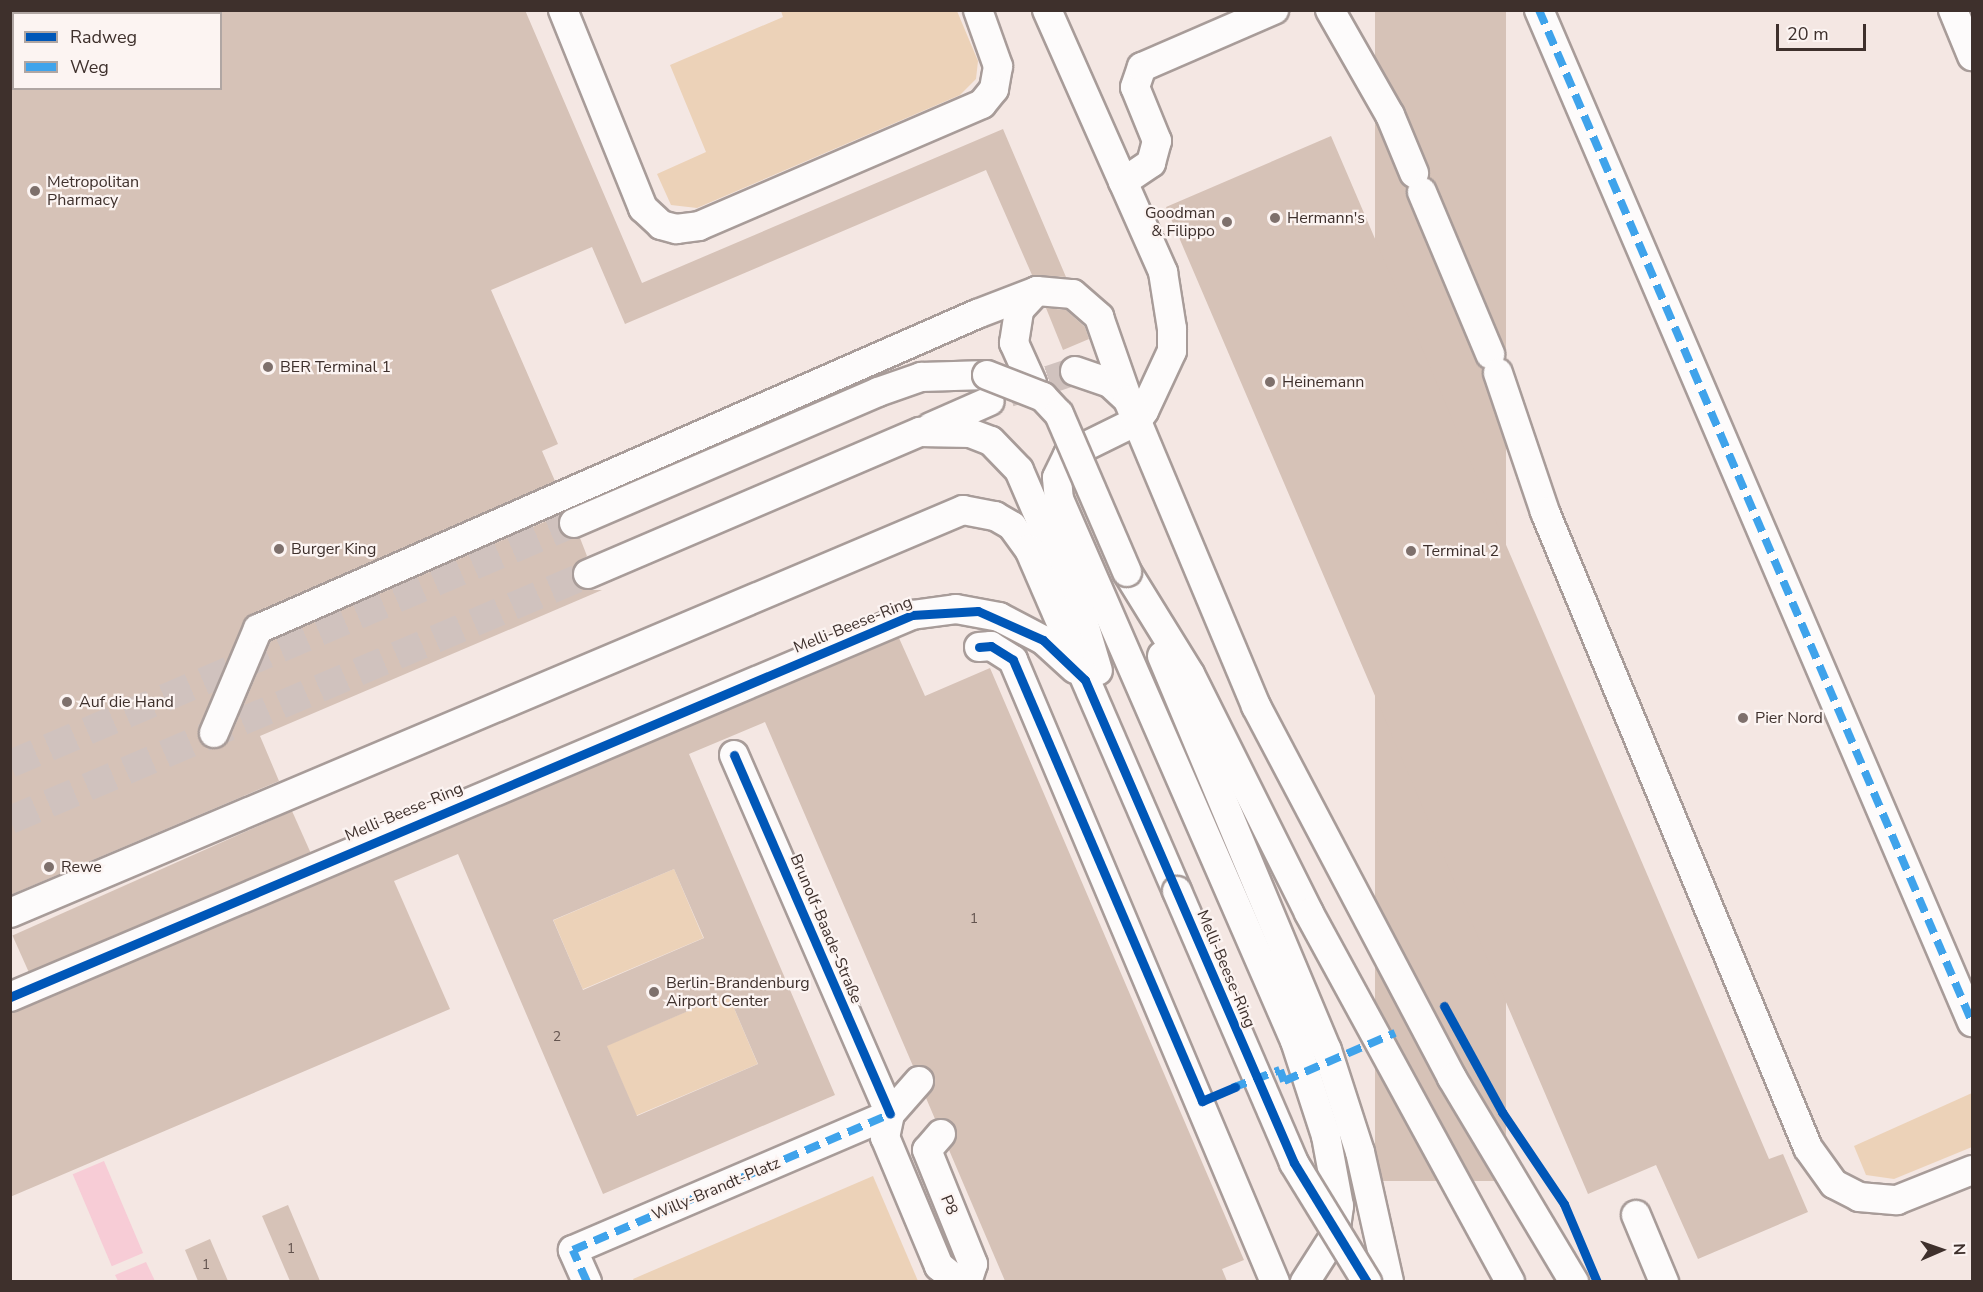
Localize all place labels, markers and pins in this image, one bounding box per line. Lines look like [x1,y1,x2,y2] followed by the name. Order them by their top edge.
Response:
[47,172,139,210] place label: Metropolitan Pharmacy
[28,184,42,198] marker: Metropolitan Pharmacy
[1145,203,1215,241] place label: Goodman & Filippo
[1287,208,1365,228] place label: Hermann's
[1268,211,1282,225] marker: Hermann's
[1220,215,1234,229] marker: Goodman & Filippo
[280,357,391,377] place label: BER Terminal 1
[261,360,275,374] marker: BER Terminal 1
[1282,372,1364,392] place label: Heinemann
[1263,375,1277,389] marker: Heinemann
[291,539,376,559] place label: Burger King
[1423,541,1499,561] place label: Terminal 2
[272,542,286,556] marker: Burger King
[1404,544,1418,558] marker: Terminal 2
[79,692,174,712] place label: Auf die Hand
[60,695,74,709] marker: Auf die Hand
[1755,708,1823,728] place label: Pier Nord
[1736,711,1750,725] marker: Pier Nord
[61,857,102,877] place label: Rewe
[42,860,56,874] marker: Rewe
[666,973,810,1011] place label: Berlin-Brandenburg Airport Center
[647,985,661,999] marker: Berlin-Brandenburg Airport Center

